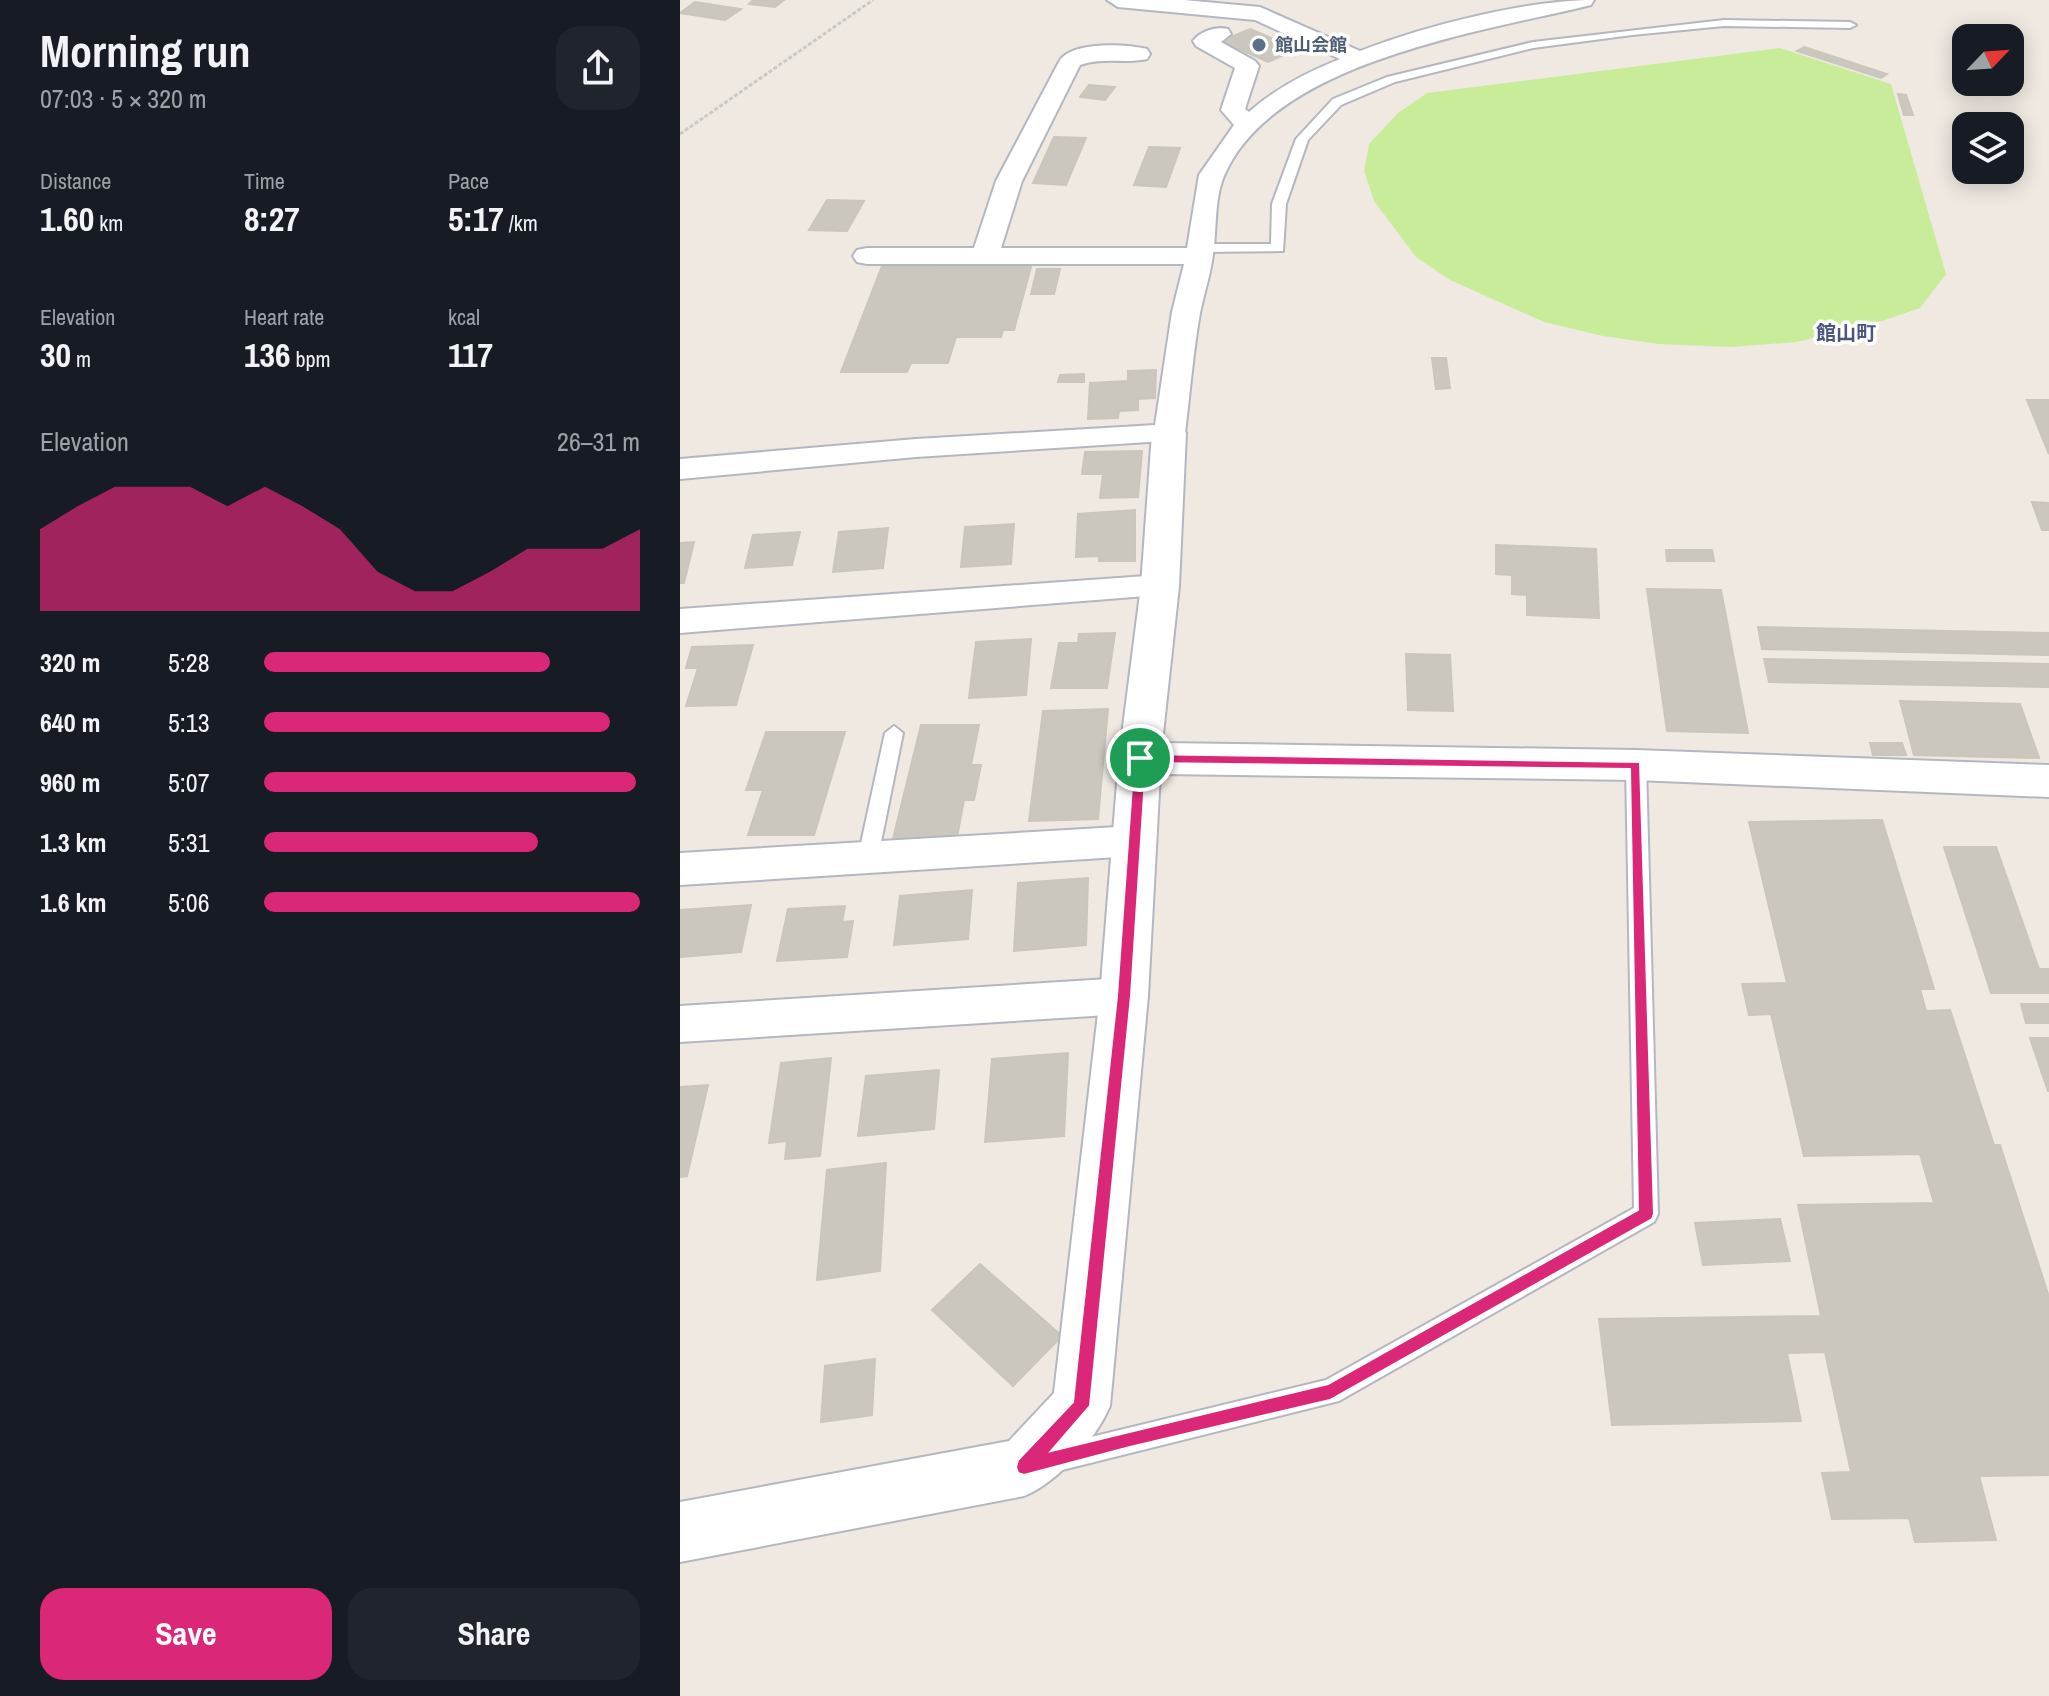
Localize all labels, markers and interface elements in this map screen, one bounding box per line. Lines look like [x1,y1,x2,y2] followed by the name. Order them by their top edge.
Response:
[40,21,250,81] text: Morning run
[1952,24,2024,96] north arrow
[1952,24,2024,184] map controls
[556,26,640,110] button: share
[1275,32,1347,57] place label: 館山会館
[1250,36,1268,54] marker: 館山会館
[40,81,207,116] text: 07:03 · 5 × 320 m
[1952,112,2024,184] button: layers
[40,166,111,196] text: Distance
[244,166,285,196] text: Time
[448,166,489,196] text: Pace
[40,196,94,242] text: 1.60
[244,196,300,242] text: 8:27
[448,196,504,242] text: 5:17
[94,208,123,238] text: km
[504,208,538,238] text: /km
[40,302,115,332] text: Elevation
[244,302,324,332] text: Heart rate
[448,302,480,332] text: kcal
[1816,319,1876,346] district label: 館山町
[40,332,71,378] text: 30
[244,332,291,378] text: 136
[448,332,493,378] text: 117
[71,344,91,374] text: m
[291,344,331,374] text: bpm
[40,424,129,459] text: Elevation
[557,424,640,459] text: 26–31 m
[40,645,100,680] text: 320 m
[168,645,210,680] text: 5:28
[40,705,100,740] text: 640 m
[168,705,210,740] text: 5:13
[1106,724,1174,792] pin
[1118,736,1162,780] icon: arrive
[40,765,100,800] text: 960 m
[168,765,210,800] text: 5:07
[40,825,106,860] text: 1.3 km
[168,825,210,860] text: 5:31
[40,885,106,920] text: 1.6 km
[168,885,210,920] text: 5:06
[40,1588,332,1680] button: Save
[348,1588,640,1680] button: Share

